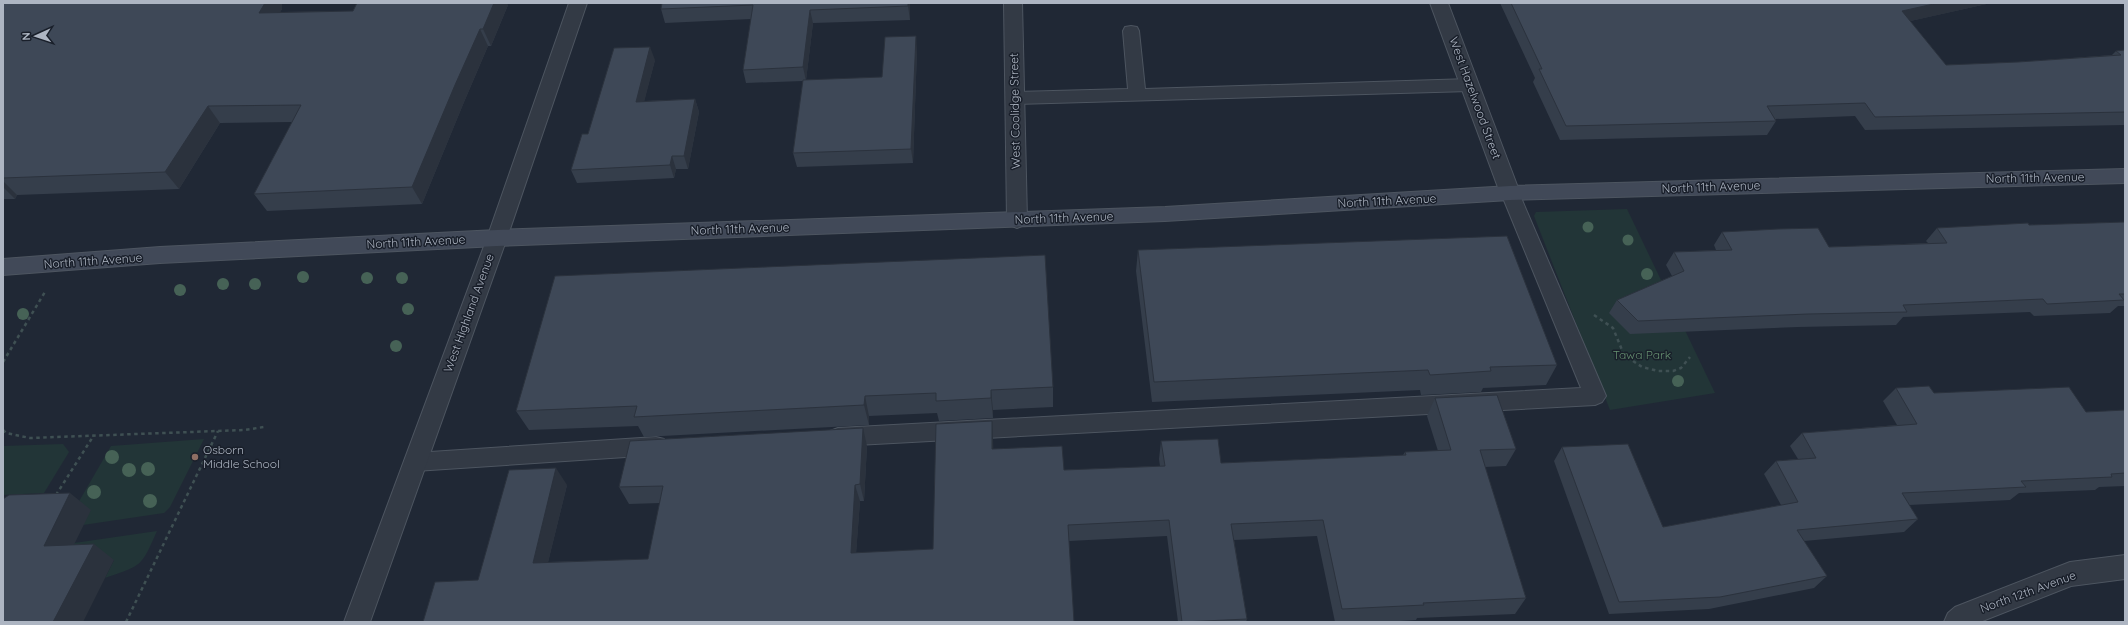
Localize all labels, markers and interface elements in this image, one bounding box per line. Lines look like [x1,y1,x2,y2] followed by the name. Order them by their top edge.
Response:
[16,16,56,56] north arrow
[19,32,33,41] text: N
[1446,35,1505,161] street label: West Hazelwood Street
[1006,53,1023,169] street label: West Coolidge Street
[1985,169,2085,186] street label: North 11th Avenue
[1661,177,1761,196] street label: North 11th Avenue
[1337,190,1437,211] street label: North 11th Avenue
[1014,208,1114,227] street label: North 11th Avenue
[690,219,790,238] street label: North 11th Avenue
[366,231,466,252] street label: North 11th Avenue
[43,250,143,271] street label: North 11th Avenue
[440,251,497,374] street label: West Highland Avenue
[1613,347,1671,362] park label: Tawa Park
[203,442,280,471] place label: Osborn Middle School
[190,452,200,462] marker: Osborn Middle School
[1978,567,2078,616] street label: North 12th Avenue

